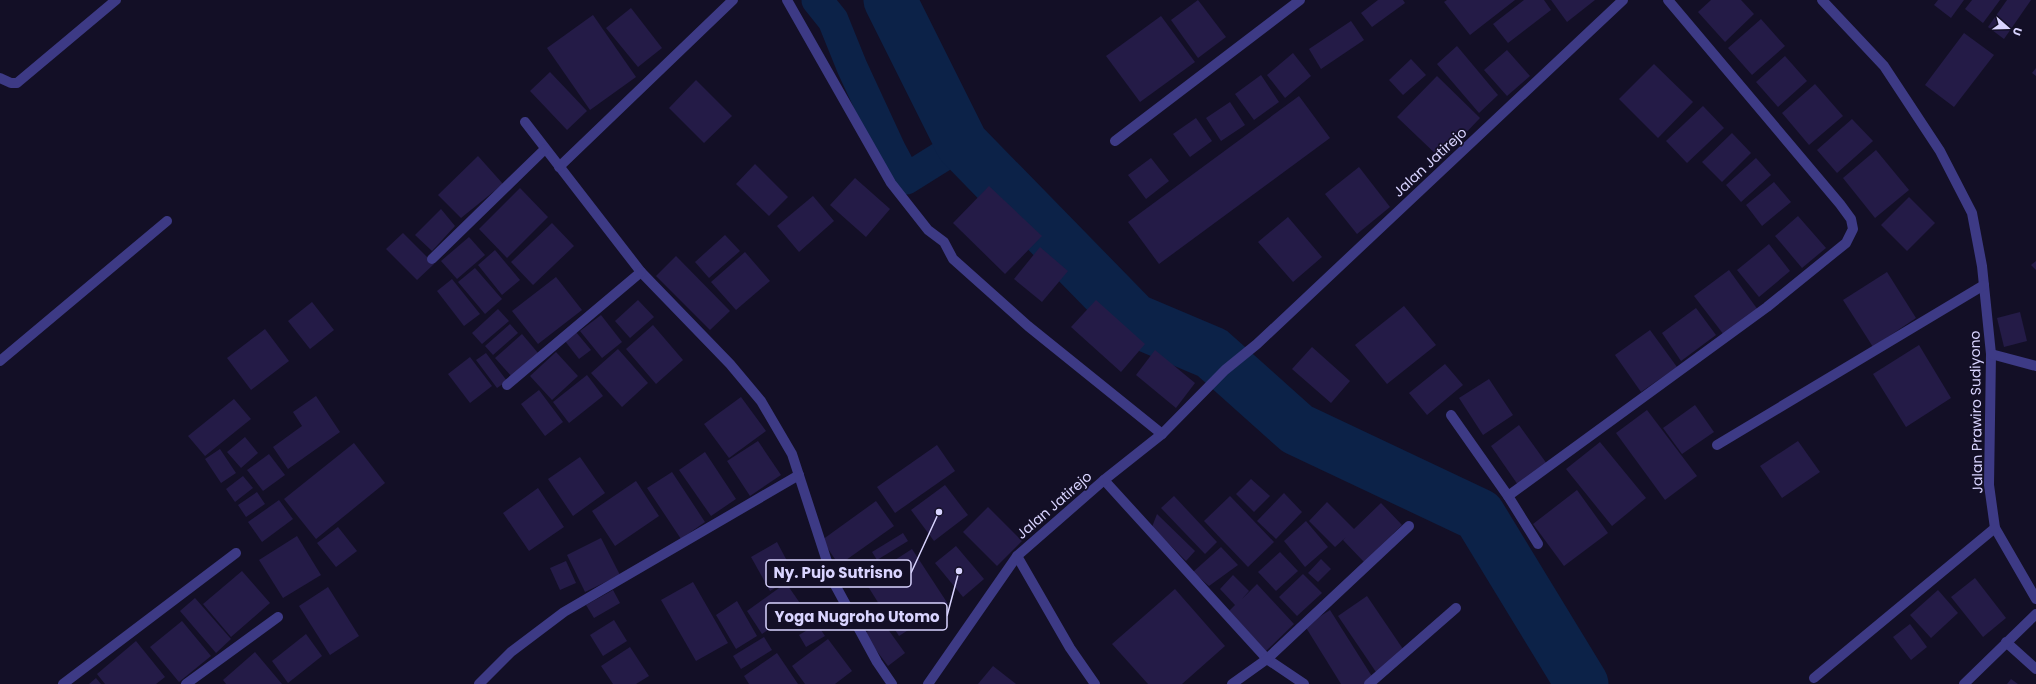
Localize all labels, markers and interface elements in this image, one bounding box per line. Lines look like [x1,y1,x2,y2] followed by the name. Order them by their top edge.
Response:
[1988,8,2028,48] north arrow
[2008,25,2026,38] text: U
[1389,123,1471,201] street label: Jalan Jatirejo
[1965,330,1987,494] street label: Jalan Prawiro Sudiyono
[1012,467,1096,543] street label: Jalan Jatirejo
[766,560,911,587] callout: Ny. Pujo Sutrisno
[773,562,903,583] text: Ny. Pujo Sutrisno
[766,603,947,630] callout: Yoga Nugroho Utomo
[774,606,940,627] text: Yoga Nugroho Utomo

